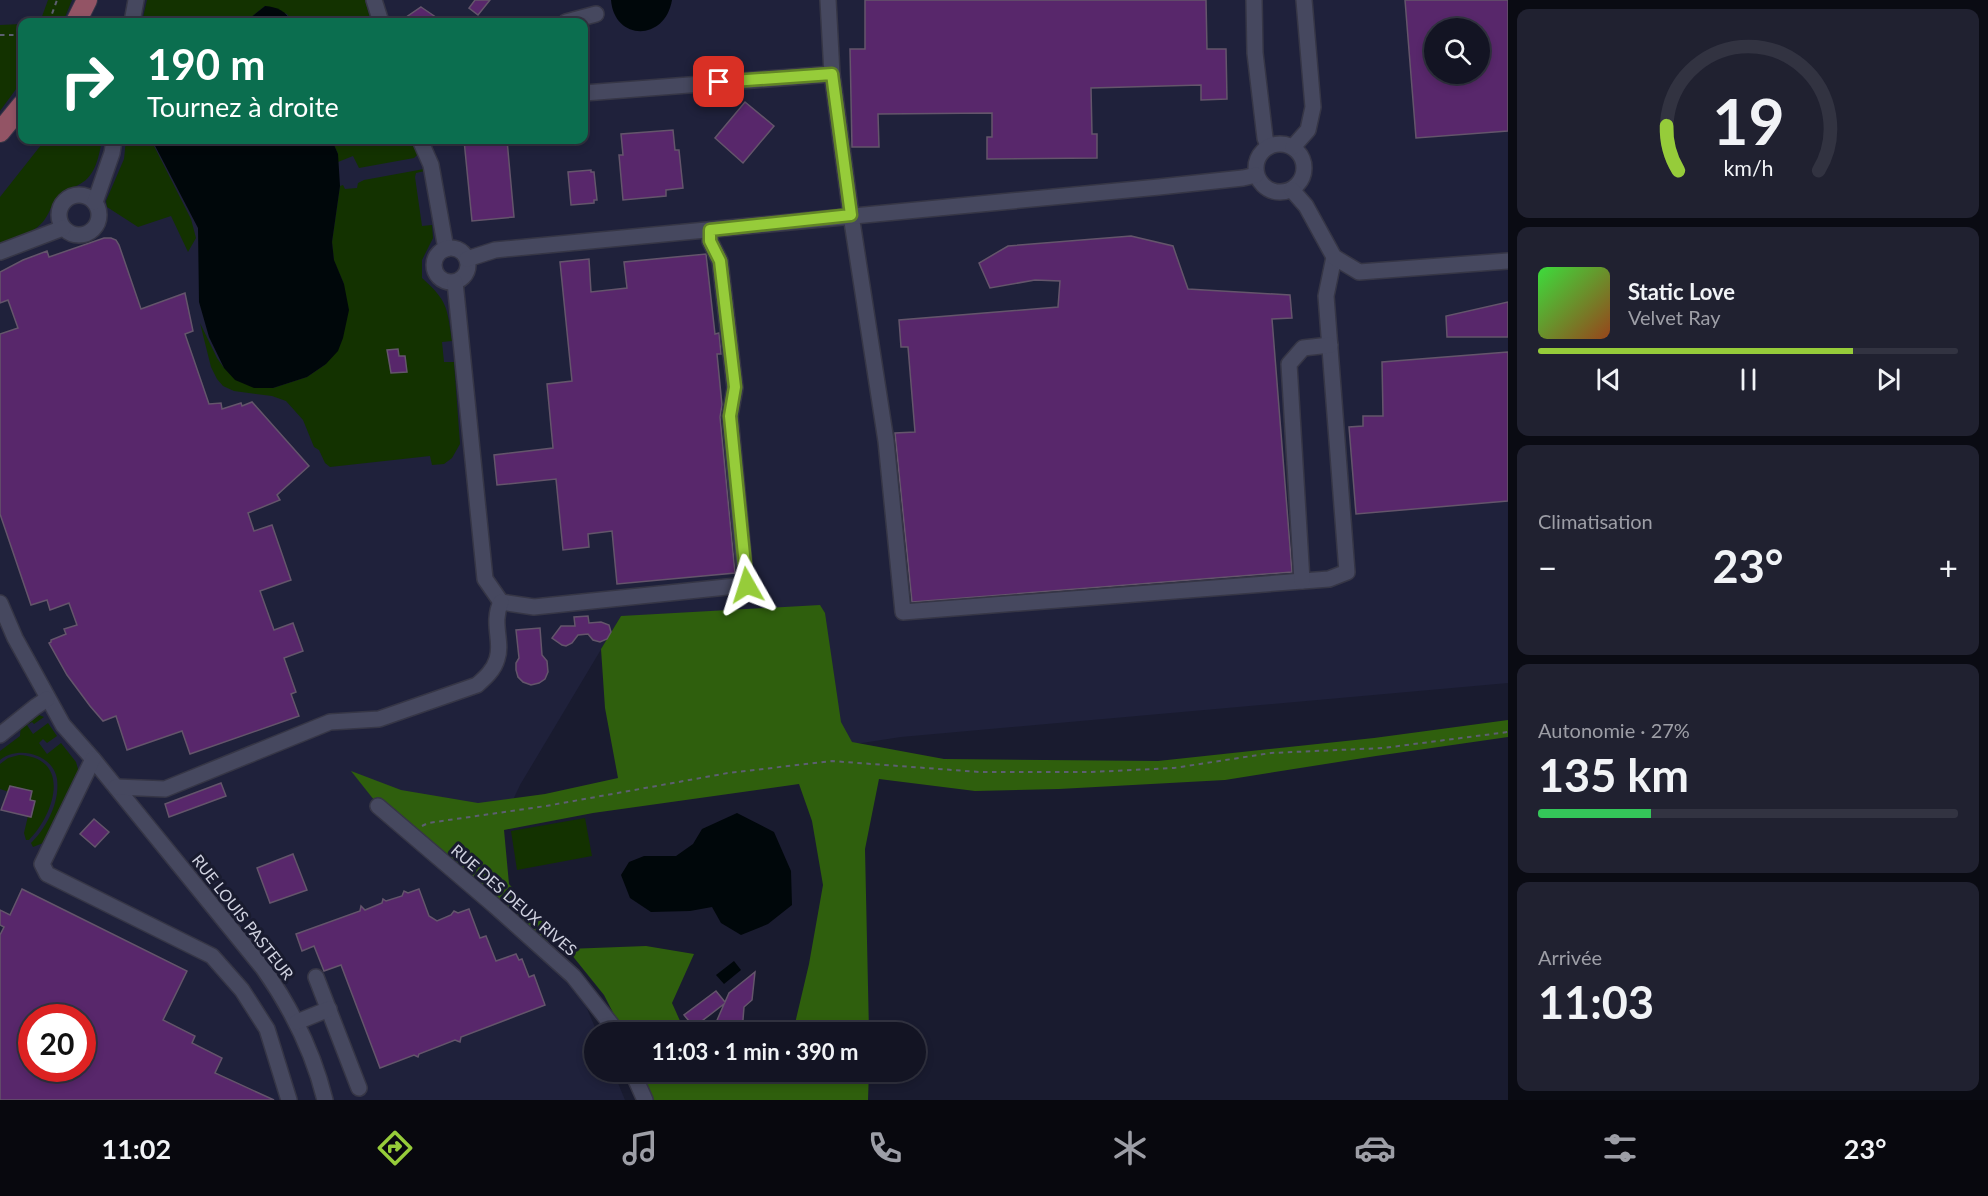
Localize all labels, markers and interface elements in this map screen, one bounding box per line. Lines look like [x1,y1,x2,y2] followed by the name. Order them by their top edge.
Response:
[1424,18,1490,84] map controls
[1424,18,1490,84] button: search
[147,39,265,89] text: 190 m
[48,42,126,120] icon: right
[693,56,744,107] pin
[702,65,735,98] icon: arrive
[1712,83,1784,158] text: 19
[147,90,339,123] text: Tournez à droite
[1723,155,1773,181] text: km/h
[1628,278,1735,305] text: Static Love
[1628,305,1721,329] text: Velvet Ray
[1592,363,1625,396] icon: previous
[1732,363,1765,396] icon: pause
[1872,363,1905,396] icon: next
[1538,509,1653,533] text: Climatisation
[1713,539,1783,593] text: 23°
[1538,547,1557,587] text: −
[1939,547,1958,587] text: +
[715,553,779,617] position arrow
[1538,718,1690,742] text: Autonomie · 27%
[1538,748,1689,802] text: 135 km
[448,840,581,959] street label: RUE DES DEUX RIVES
[189,850,298,983] street label: RUE LOUIS PASTEUR
[1538,945,1602,969] text: Arrivée
[1538,975,1654,1029] text: 11:03
[18,1004,96,1082] speed limit sign: 20
[652,1038,858,1065] text: 11:03 · 1 min · 390 m
[374,1127,416,1169] icon: directions
[619,1127,661,1169] icon: music
[864,1127,906,1169] icon: phone
[1109,1127,1151,1169] icon: climate
[1354,1127,1396,1169] icon: car
[1599,1127,1641,1169] icon: filters
[101,1132,171,1165] text: 11:02
[1844,1132,1886,1165] text: 23°

